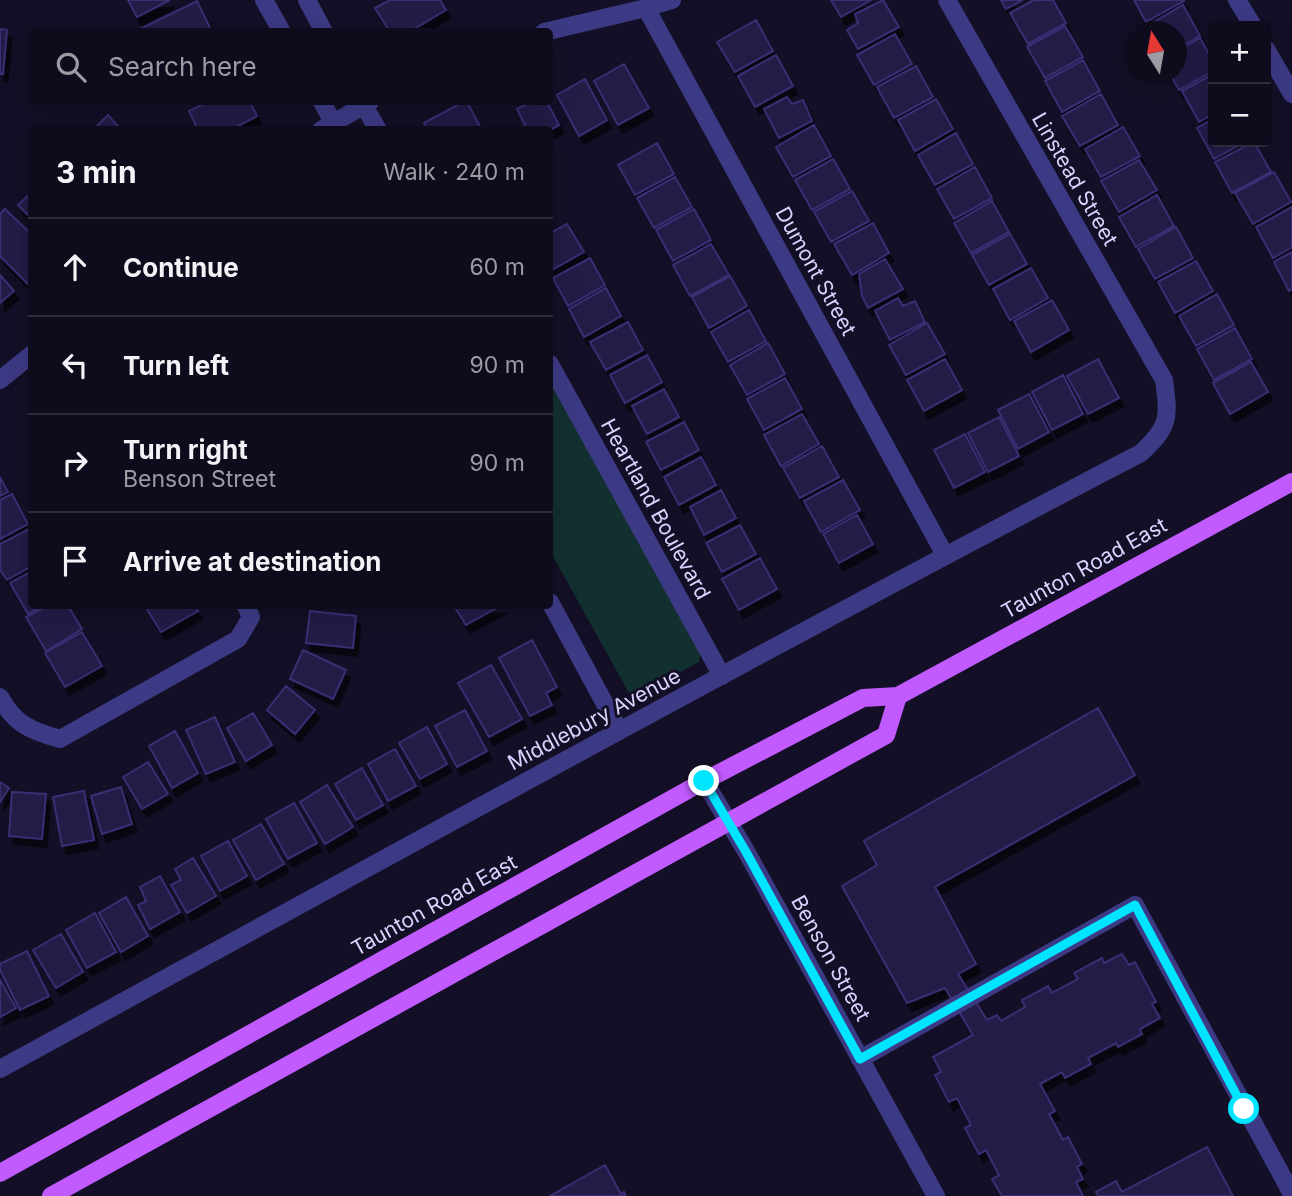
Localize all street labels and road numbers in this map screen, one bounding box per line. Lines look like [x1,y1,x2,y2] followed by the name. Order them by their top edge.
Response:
[1027,108,1123,250] street label: Linstead Street
[770,202,862,340] street label: Dumont Street
[596,414,716,604] street label: Heartland Boulevard
[997,512,1171,624] street label: Taunton Road East
[503,663,685,775] street label: Middlebury Avenue
[347,849,521,961] street label: Taunton Road East
[786,891,876,1025] street label: Benson Street

